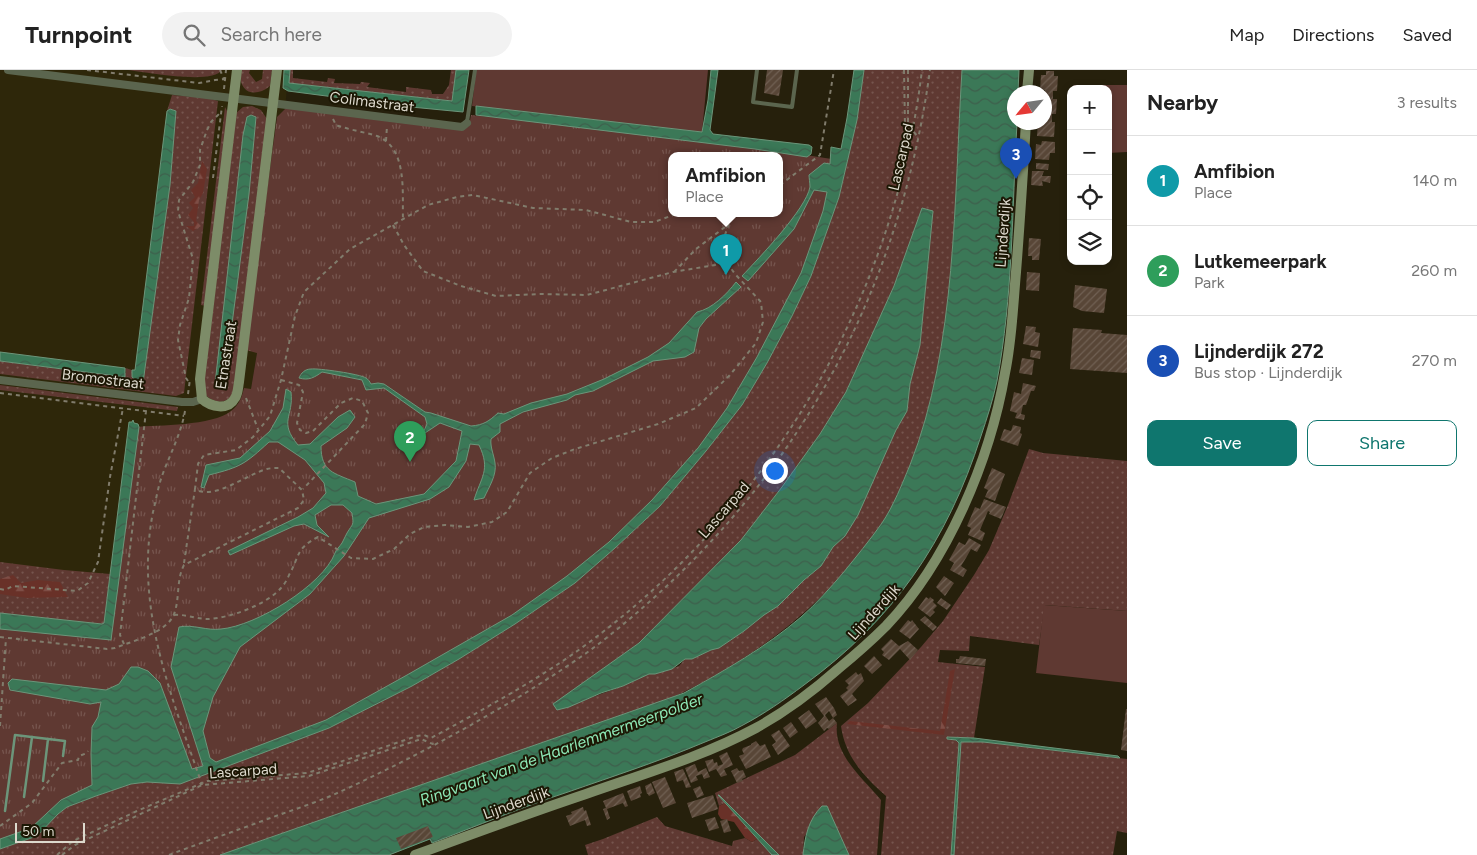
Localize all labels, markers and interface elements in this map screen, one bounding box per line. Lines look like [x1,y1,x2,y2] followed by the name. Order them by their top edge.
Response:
[162,12,512,57] search box
[25,20,132,49] text: Turnpoint
[180,21,208,49] icon: search
[220,23,322,46] text: Search here
[1229,24,1264,46] text: Map
[1292,24,1374,46] text: Directions
[1402,24,1452,46] text: Saved
[1007,85,1052,130] north arrow
[1067,85,1112,265] map controls
[1067,85,1112,130] button: +
[329,88,416,116] street label: Colimastraat
[1147,90,1218,115] text: Nearby
[1397,93,1457,112] text: 3 results
[885,122,917,192] street label: Lascarpad
[1067,130,1112,175] button: −
[1000,138,1032,179] pin: 3
[668,152,783,217] popup
[1194,160,1275,183] text: Amfibion
[685,164,766,187] text: Amfibion
[1160,171,1166,190] text: 1
[1413,171,1457,190] text: 140 m
[1067,175,1112,220] button: locate
[1194,183,1232,202] text: Place
[685,187,723,206] text: Place
[992,197,1014,268] street label: Lijnderdijk
[1067,220,1112,265] button: layers
[710,234,742,275] pin: 1
[1194,250,1327,273] text: Lutkemeerpark
[1158,261,1168,280] text: 2
[1411,261,1457,280] text: 260 m
[1194,273,1224,292] text: Park
[212,319,240,391] street label: Etnastraat
[1194,340,1324,363] text: Lijnderdijk 272
[1159,351,1167,370] text: 3
[1412,351,1457,370] text: 270 m
[1194,363,1342,382] text: Bus stop · Lijnderdijk
[61,365,146,393] street label: Bromostraat
[1147,420,1297,466] button: Save
[1307,420,1457,466] button: Share
[394,421,426,462] pin: 2
[762,458,788,484] your location
[695,478,753,542] street label: Lascarpad
[844,580,904,644] street label: Lijnderdijk
[417,689,706,810] water label: Ringvaart van de Haarlemmermeerpolder
[208,760,278,782] street label: Lascarpad
[480,782,552,823] street label: Lijnderdijk
[15,820,85,843] scale bar
[22,823,54,840] text: 50 m

